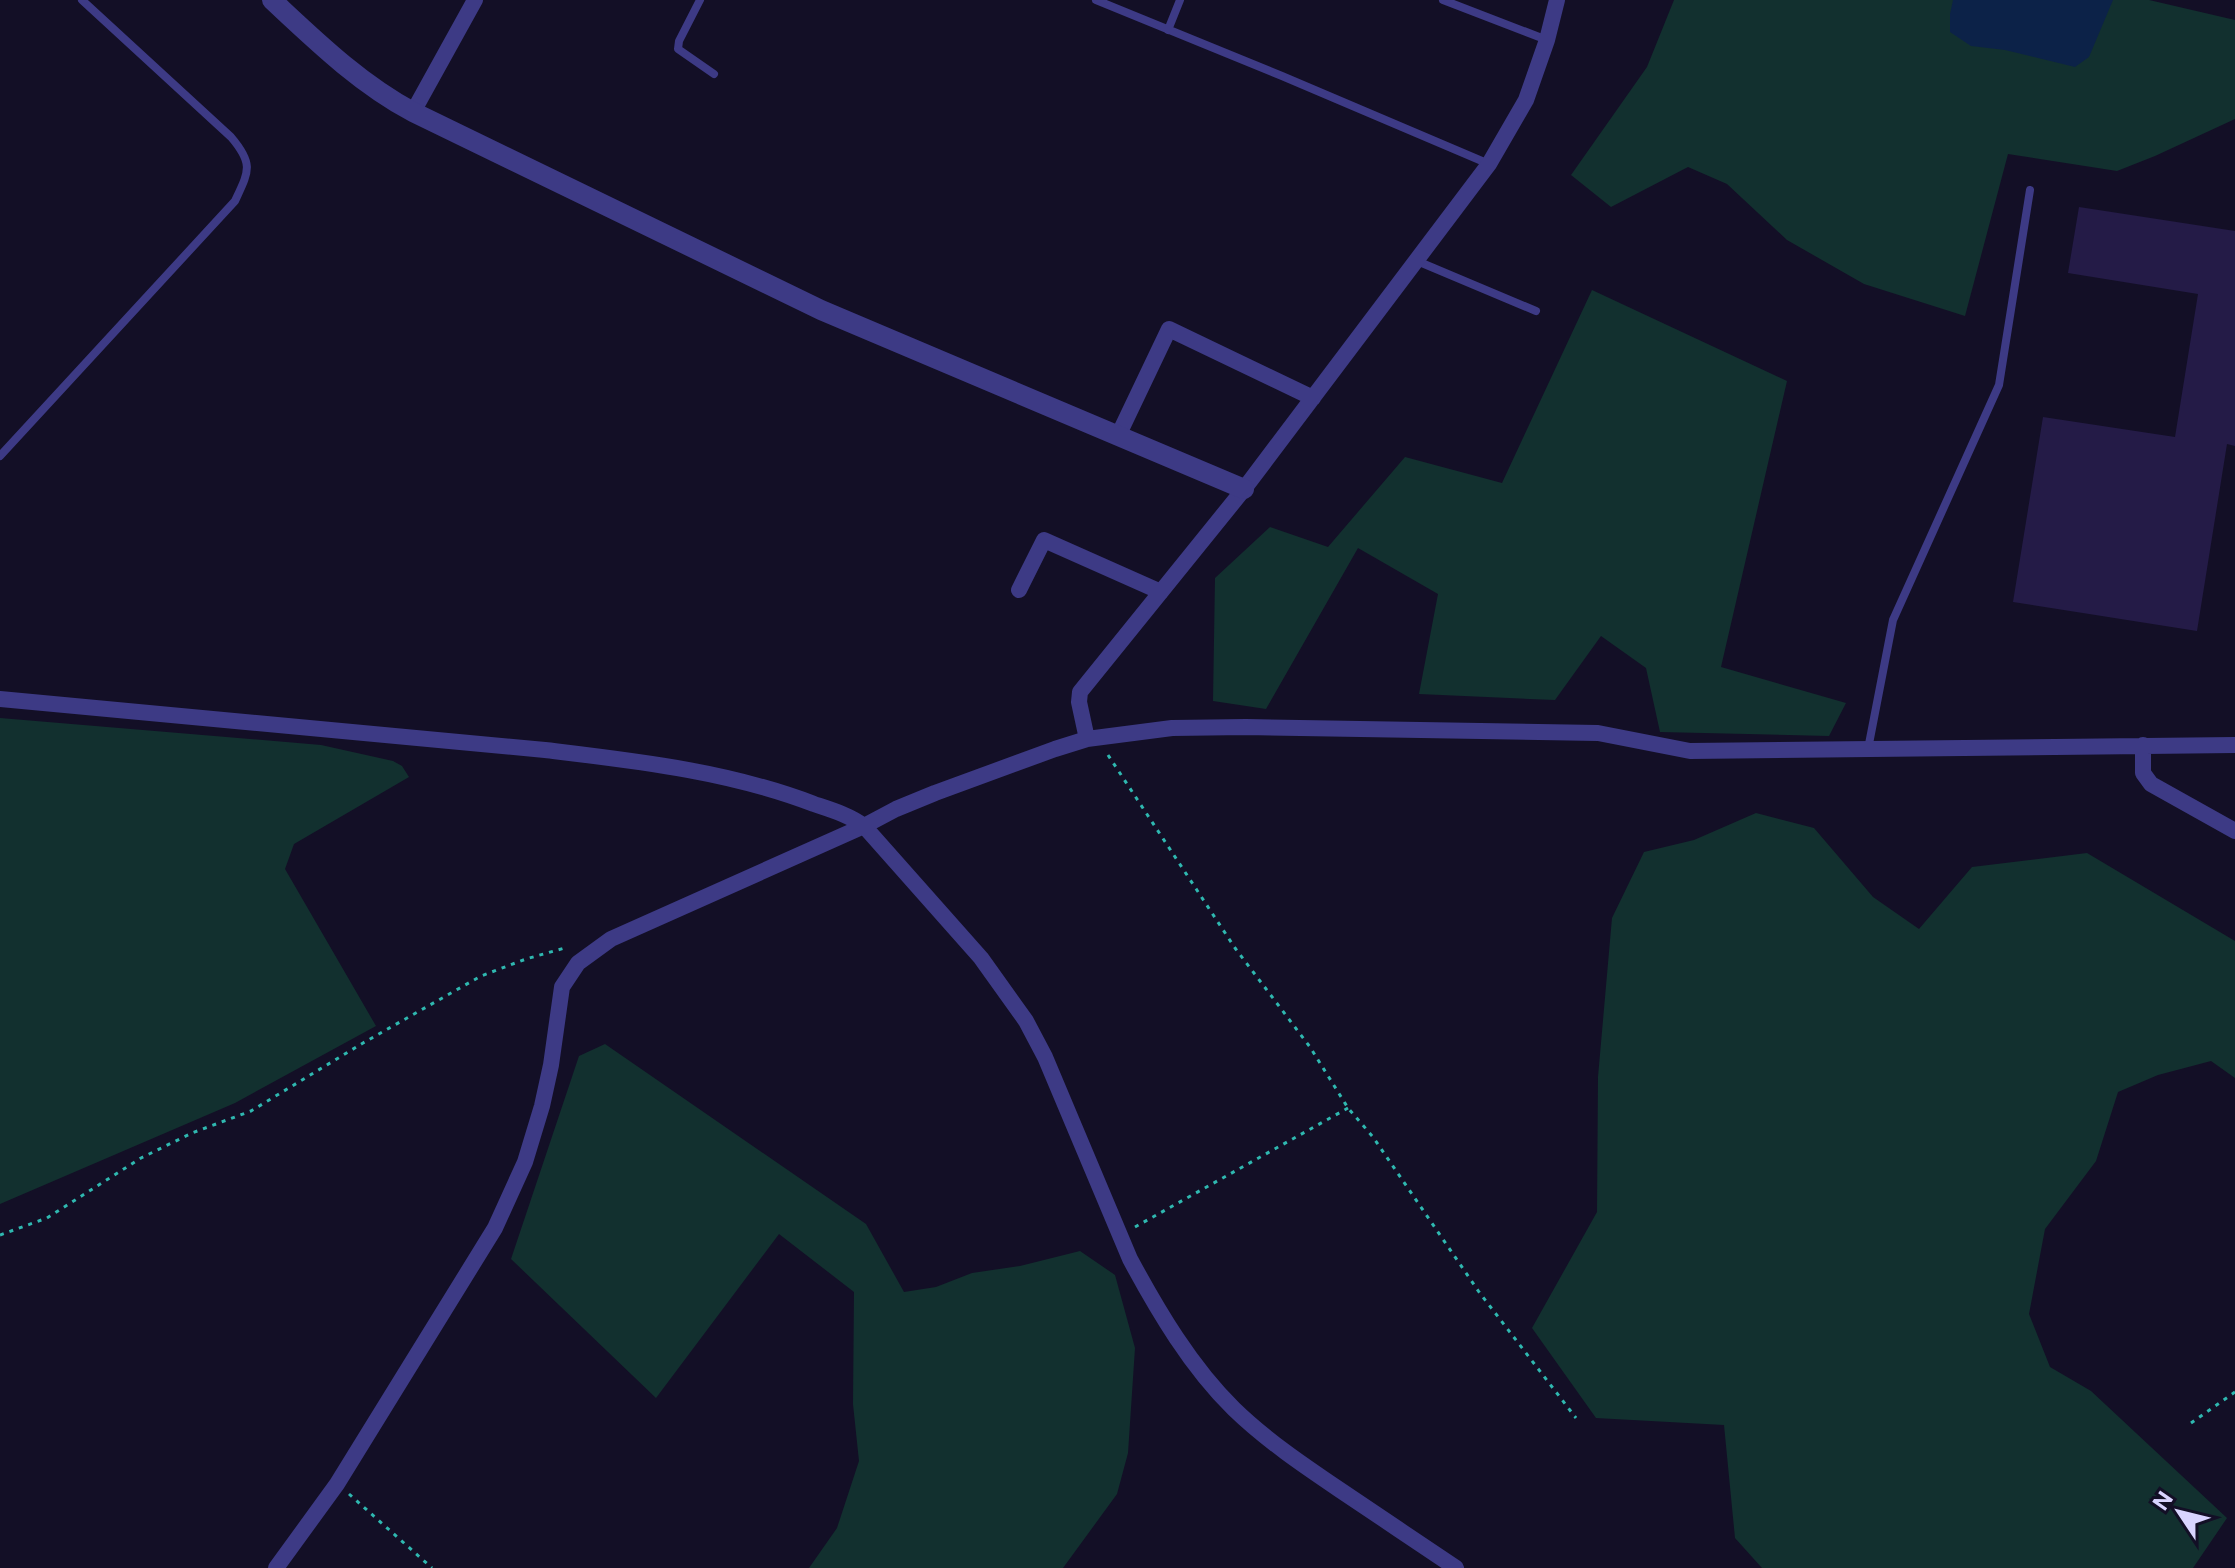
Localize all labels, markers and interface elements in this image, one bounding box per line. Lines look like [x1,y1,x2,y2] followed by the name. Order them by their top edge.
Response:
[2139,1472,2219,1552] north arrow
[2147,1486,2178,1515] text: N

